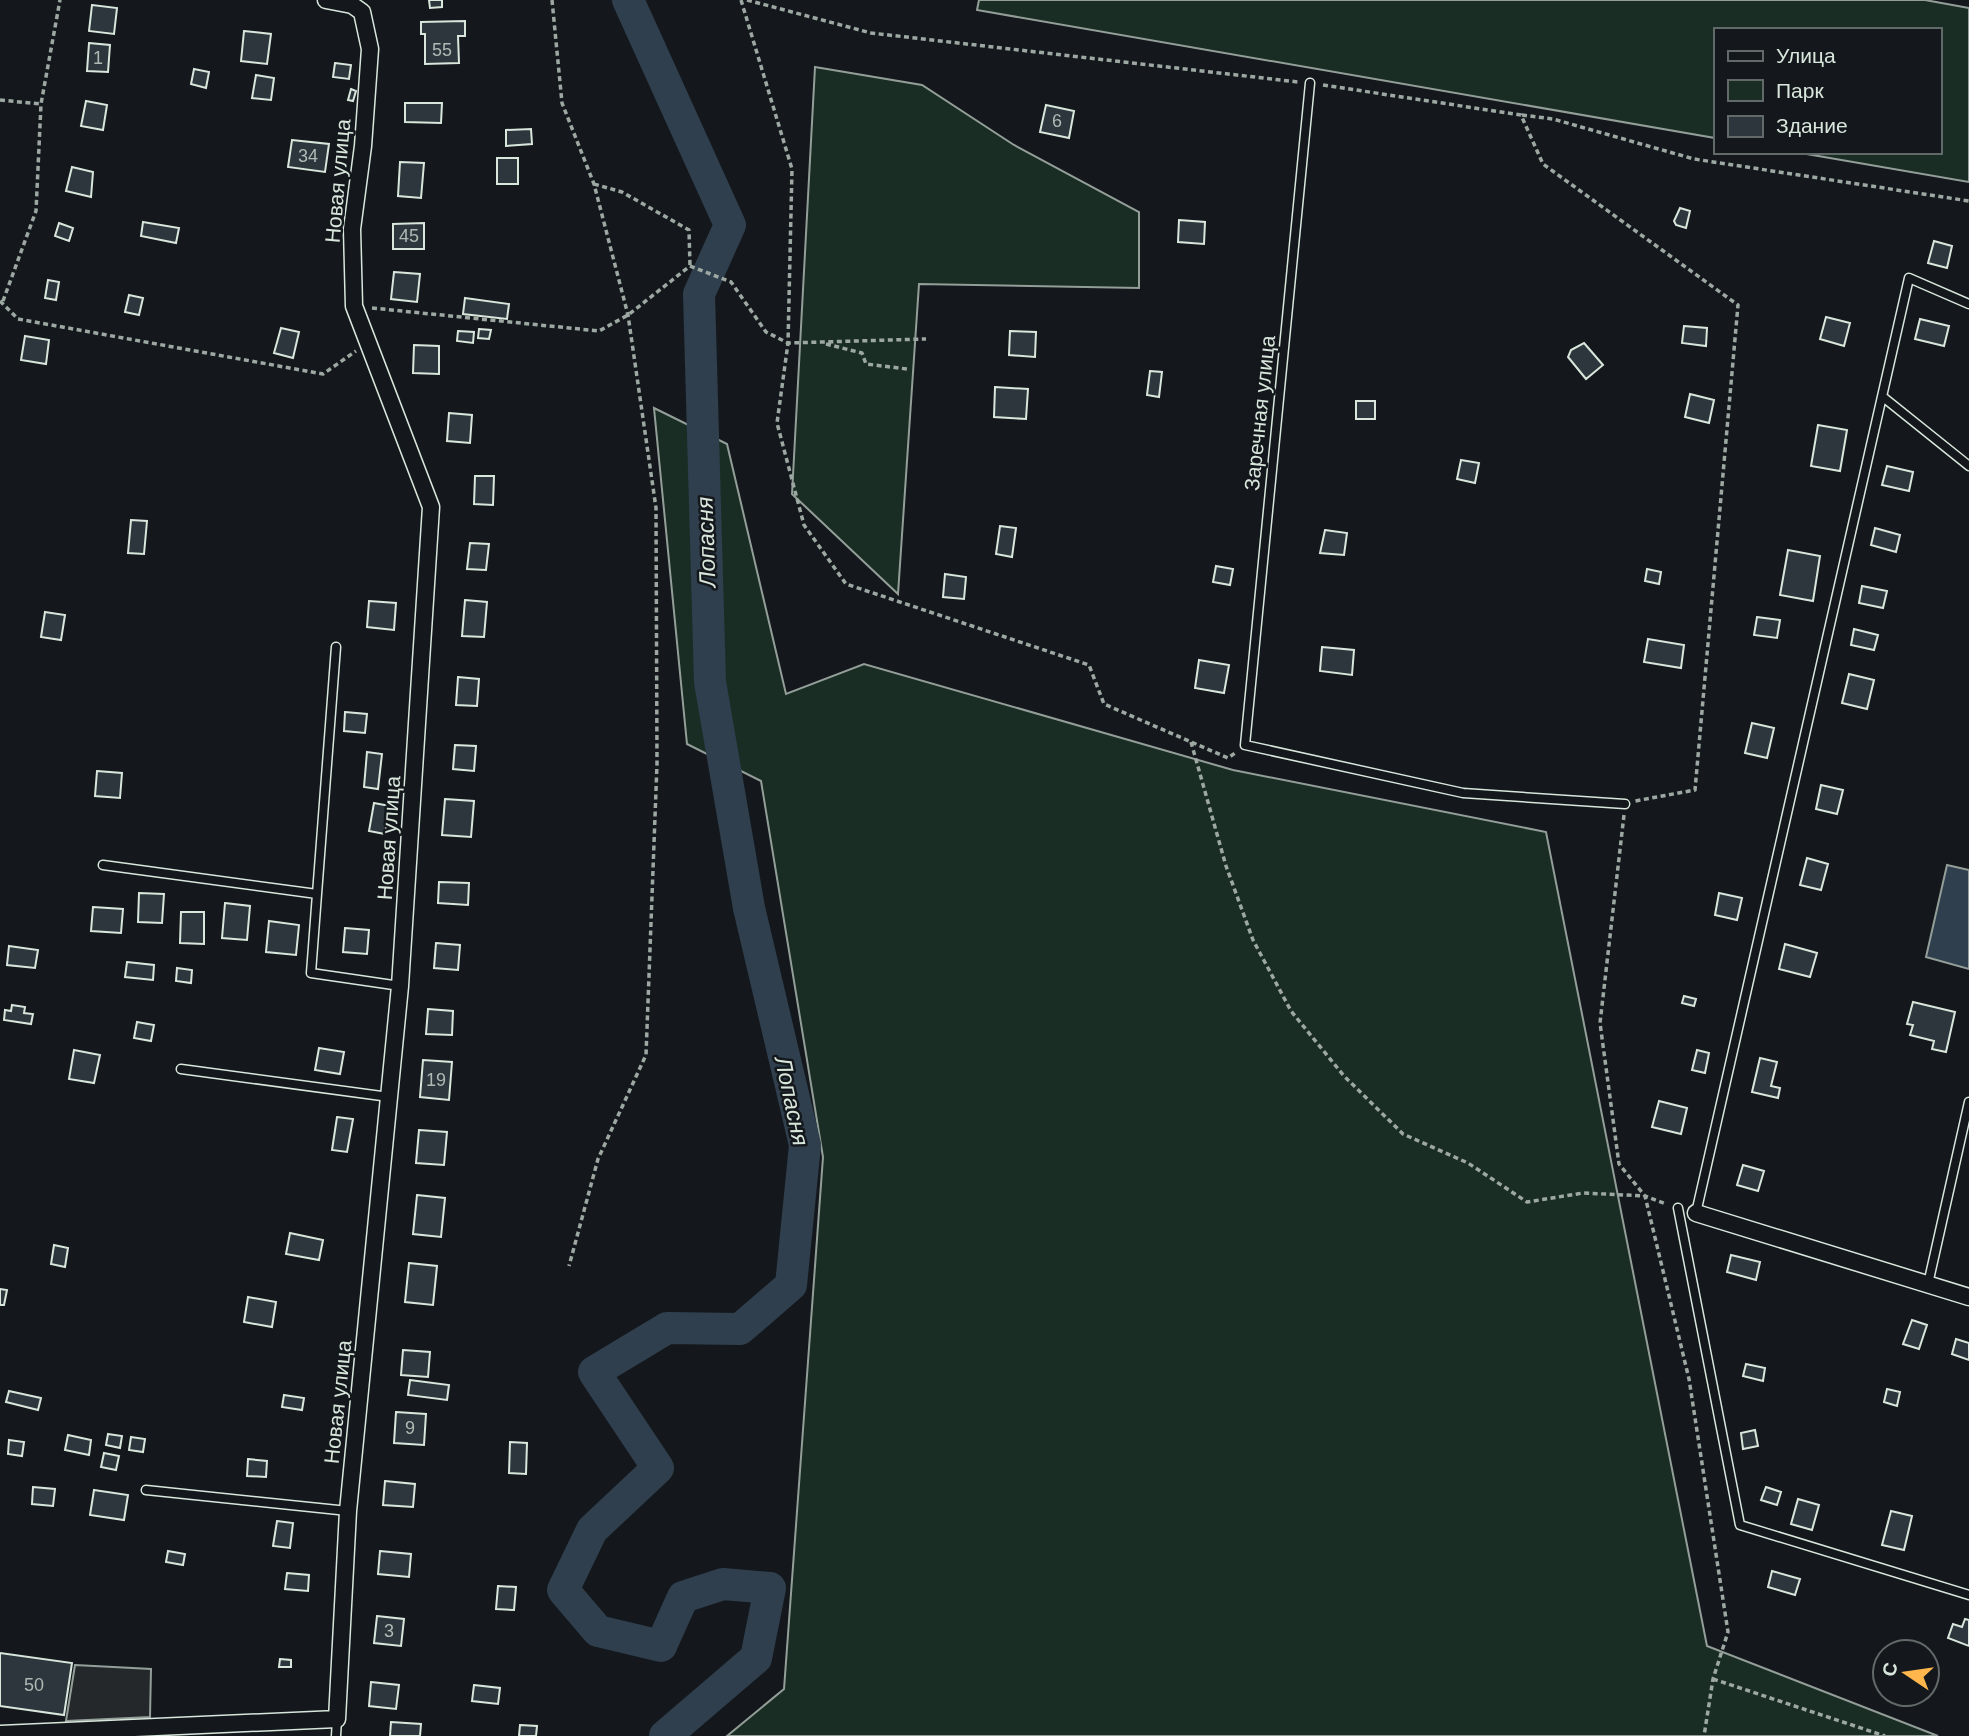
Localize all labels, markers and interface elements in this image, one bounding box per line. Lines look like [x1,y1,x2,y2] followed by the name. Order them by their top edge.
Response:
[1714,28,1941,154] legend
[432,40,452,60] house number: 55
[1776,44,1836,67] text: Улица
[93,48,103,68] house number: 1
[1776,79,1824,102] text: Парк
[1052,111,1062,131] house number: 6
[1776,114,1848,137] text: Здание
[321,118,354,244] street label: Новая улица
[298,146,318,166] house number: 34
[399,226,419,246] house number: 45
[1240,334,1279,492] street label: Заречная улица
[691,496,721,590] water label: Лопасня
[373,775,404,901] street label: Новая улица
[769,1052,814,1148] water label: Лопасня
[426,1070,446,1090] house number: 19
[320,1339,355,1465] street label: Новая улица
[405,1418,415,1438] house number: 9
[384,1621,394,1641] house number: 3
[1871,1638,1941,1708] north arrow
[1878,1660,1902,1678] text: С
[24,1675,44,1695] house number: 50

